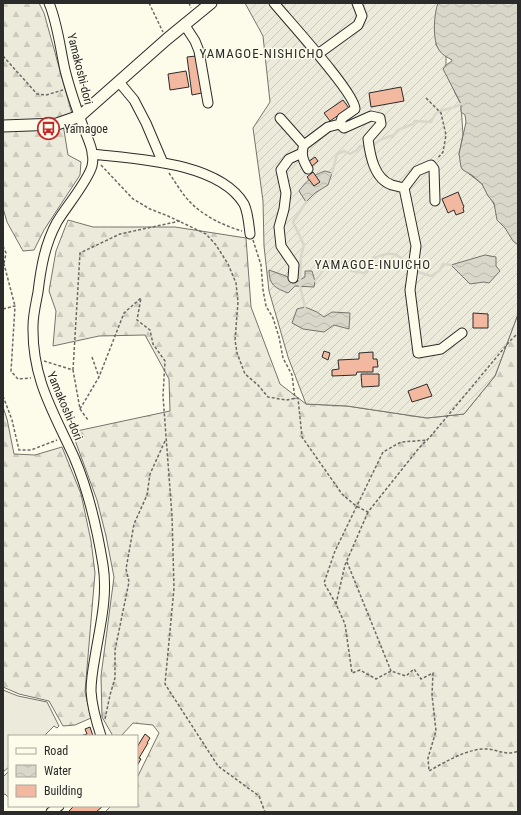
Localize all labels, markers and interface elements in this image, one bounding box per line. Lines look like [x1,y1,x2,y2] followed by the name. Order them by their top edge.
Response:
[64,32,96,106] street label: Yamakoshi-dori
[200,46,324,61] district label: YAMAGOE-NISHICHO
[36,116,62,142] bus stop icon: Yamagoe
[64,122,108,136] place label: Yamagoe
[315,257,431,272] district label: YAMAGOE-INUICHO
[44,370,86,442] street label: Yamakoshi-dori
[8,735,138,807] legend
[44,744,68,758] text: Road
[44,764,72,778] text: Water
[44,784,82,798] text: Building

